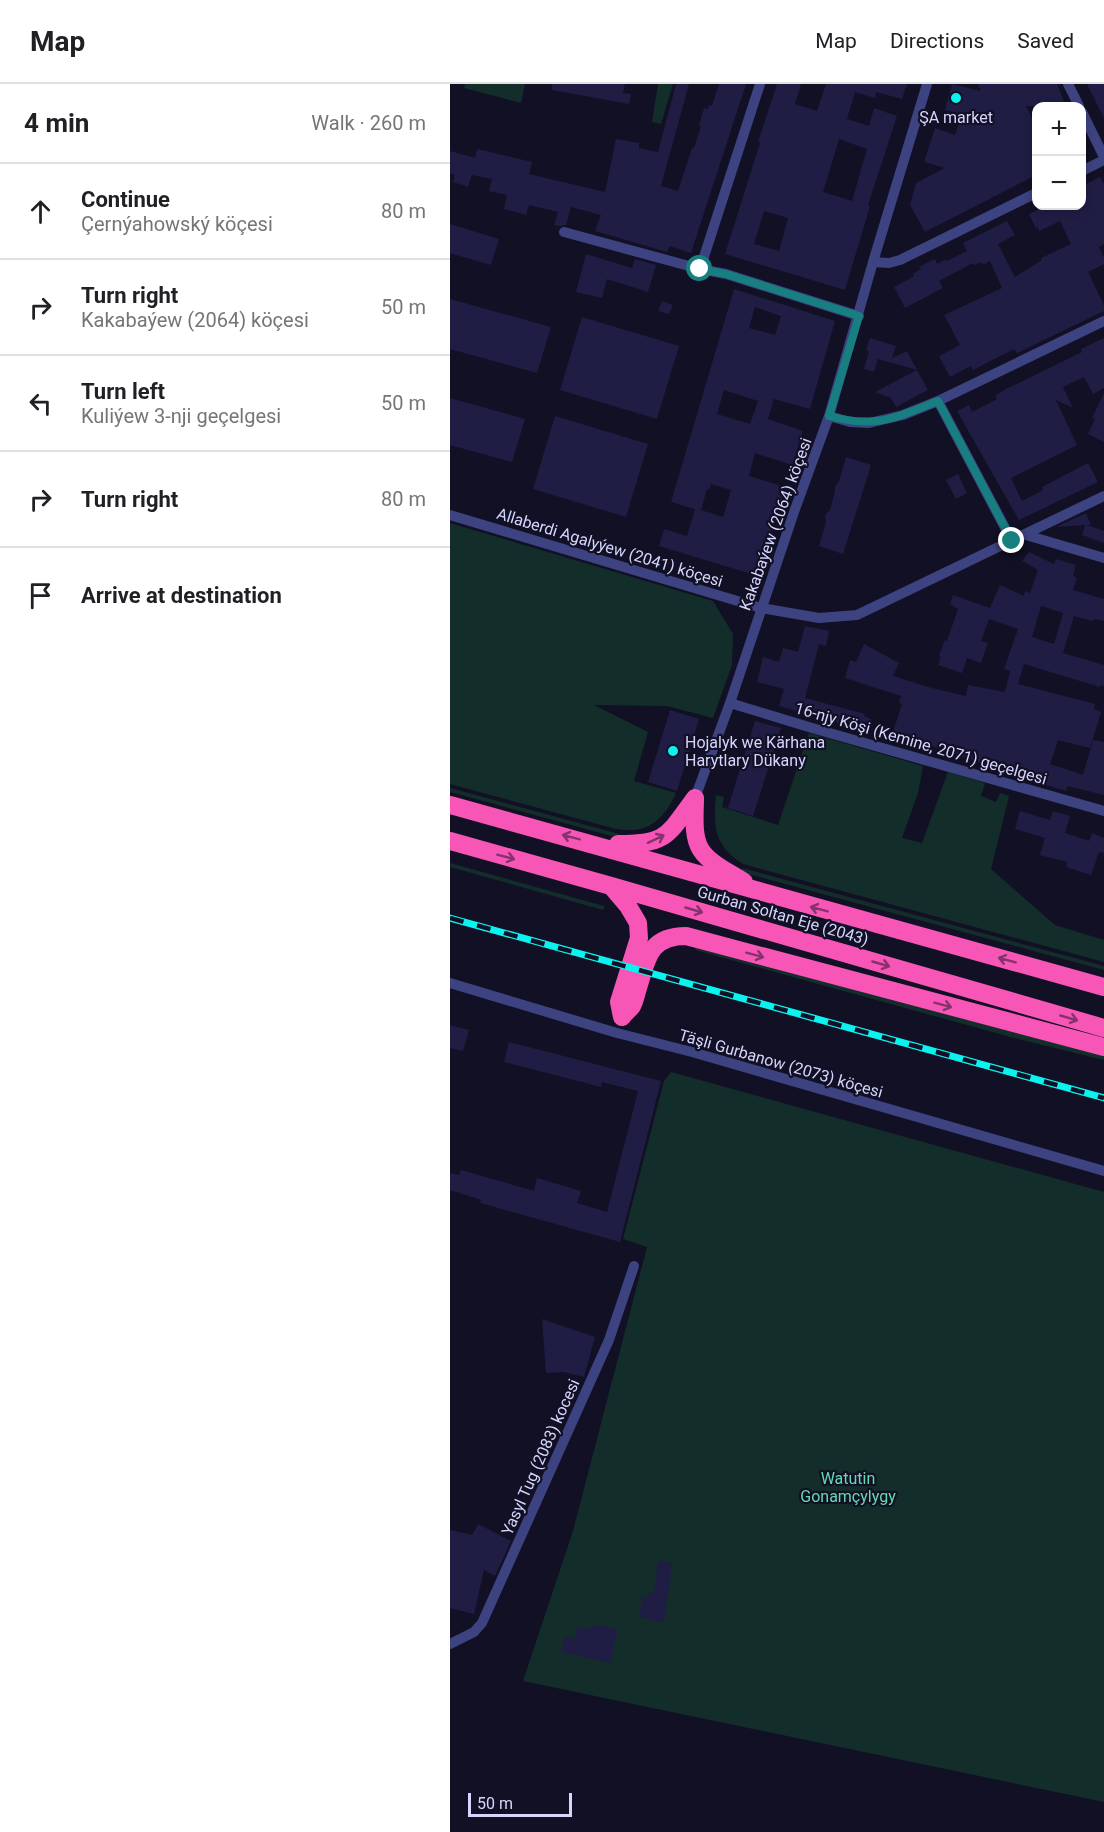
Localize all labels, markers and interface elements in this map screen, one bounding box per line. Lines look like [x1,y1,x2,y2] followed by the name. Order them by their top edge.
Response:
[30,25,85,58] text: Map
[815,29,857,53] text: Map
[890,29,984,53] text: Directions
[1017,29,1074,53] text: Saved
[949,91,963,105] marker: ŞA market
[1032,102,1086,210] map controls
[1032,102,1086,156] button: +
[24,108,89,138] text: 4 min
[919,108,993,127] place label: ŞA market
[311,111,426,135] text: Walk · 260 m
[1032,156,1086,210] button: −
[81,187,170,212] text: Continue
[24,195,57,228] icon: ahead
[381,199,426,223] text: 80 m
[81,212,273,236] text: Çernýahowský köçesi
[686,255,712,281] route start
[81,283,178,308] text: Turn right
[24,291,57,324] icon: right
[381,295,426,319] text: 50 m
[81,308,309,332] text: Kakabaýew (2064) köçesi
[81,379,165,404] text: Turn left
[24,387,57,420] icon: left
[381,391,426,415] text: 50 m
[81,404,281,428] text: Kuliýew 3-nji geçelgesi
[735,435,816,613] street label: Kakabaýew (2064) köçesi
[24,483,57,516] icon: right
[81,487,178,512] text: Turn right
[381,487,426,511] text: 80 m
[495,504,725,591] street label: Allaberdi Agalyýew (2041) köçesi
[998,527,1024,553] route end
[24,579,57,612] icon: arrive
[81,583,282,608] text: Arrive at destination
[793,698,1049,789] street label: 16-njy Köşi (Kemine, 2071) geçelgesi
[685,733,825,770] place label: Hojalyk we Kärhana Harytlary Dükany
[666,744,680,758] marker: Hojalyk we Kärhana Harytlary Dükany
[562,831,581,843] one-way arrow
[646,833,664,845] one-way arrow
[497,852,516,863] one-way arrow
[695,882,871,949] street label: Gurban Soltan Eje (2043)
[810,903,829,914] one-way arrow
[684,905,703,916] one-way arrow
[745,950,764,961] one-way arrow
[998,954,1017,966] one-way arrow
[871,959,890,970] one-way arrow
[933,1000,952,1012] one-way arrow
[1059,1013,1078,1024] one-way arrow
[677,1025,885,1102] street label: Täşli Gurbanow (2073) köçesi
[497,1376,583,1538] street label: Yasyl Tug (2083) kocesi
[800,1469,896,1506] park label: Watutin Gonamçylygy
[468,1790,572,1818] scale bar
[477,1794,513,1813] text: 50 m

